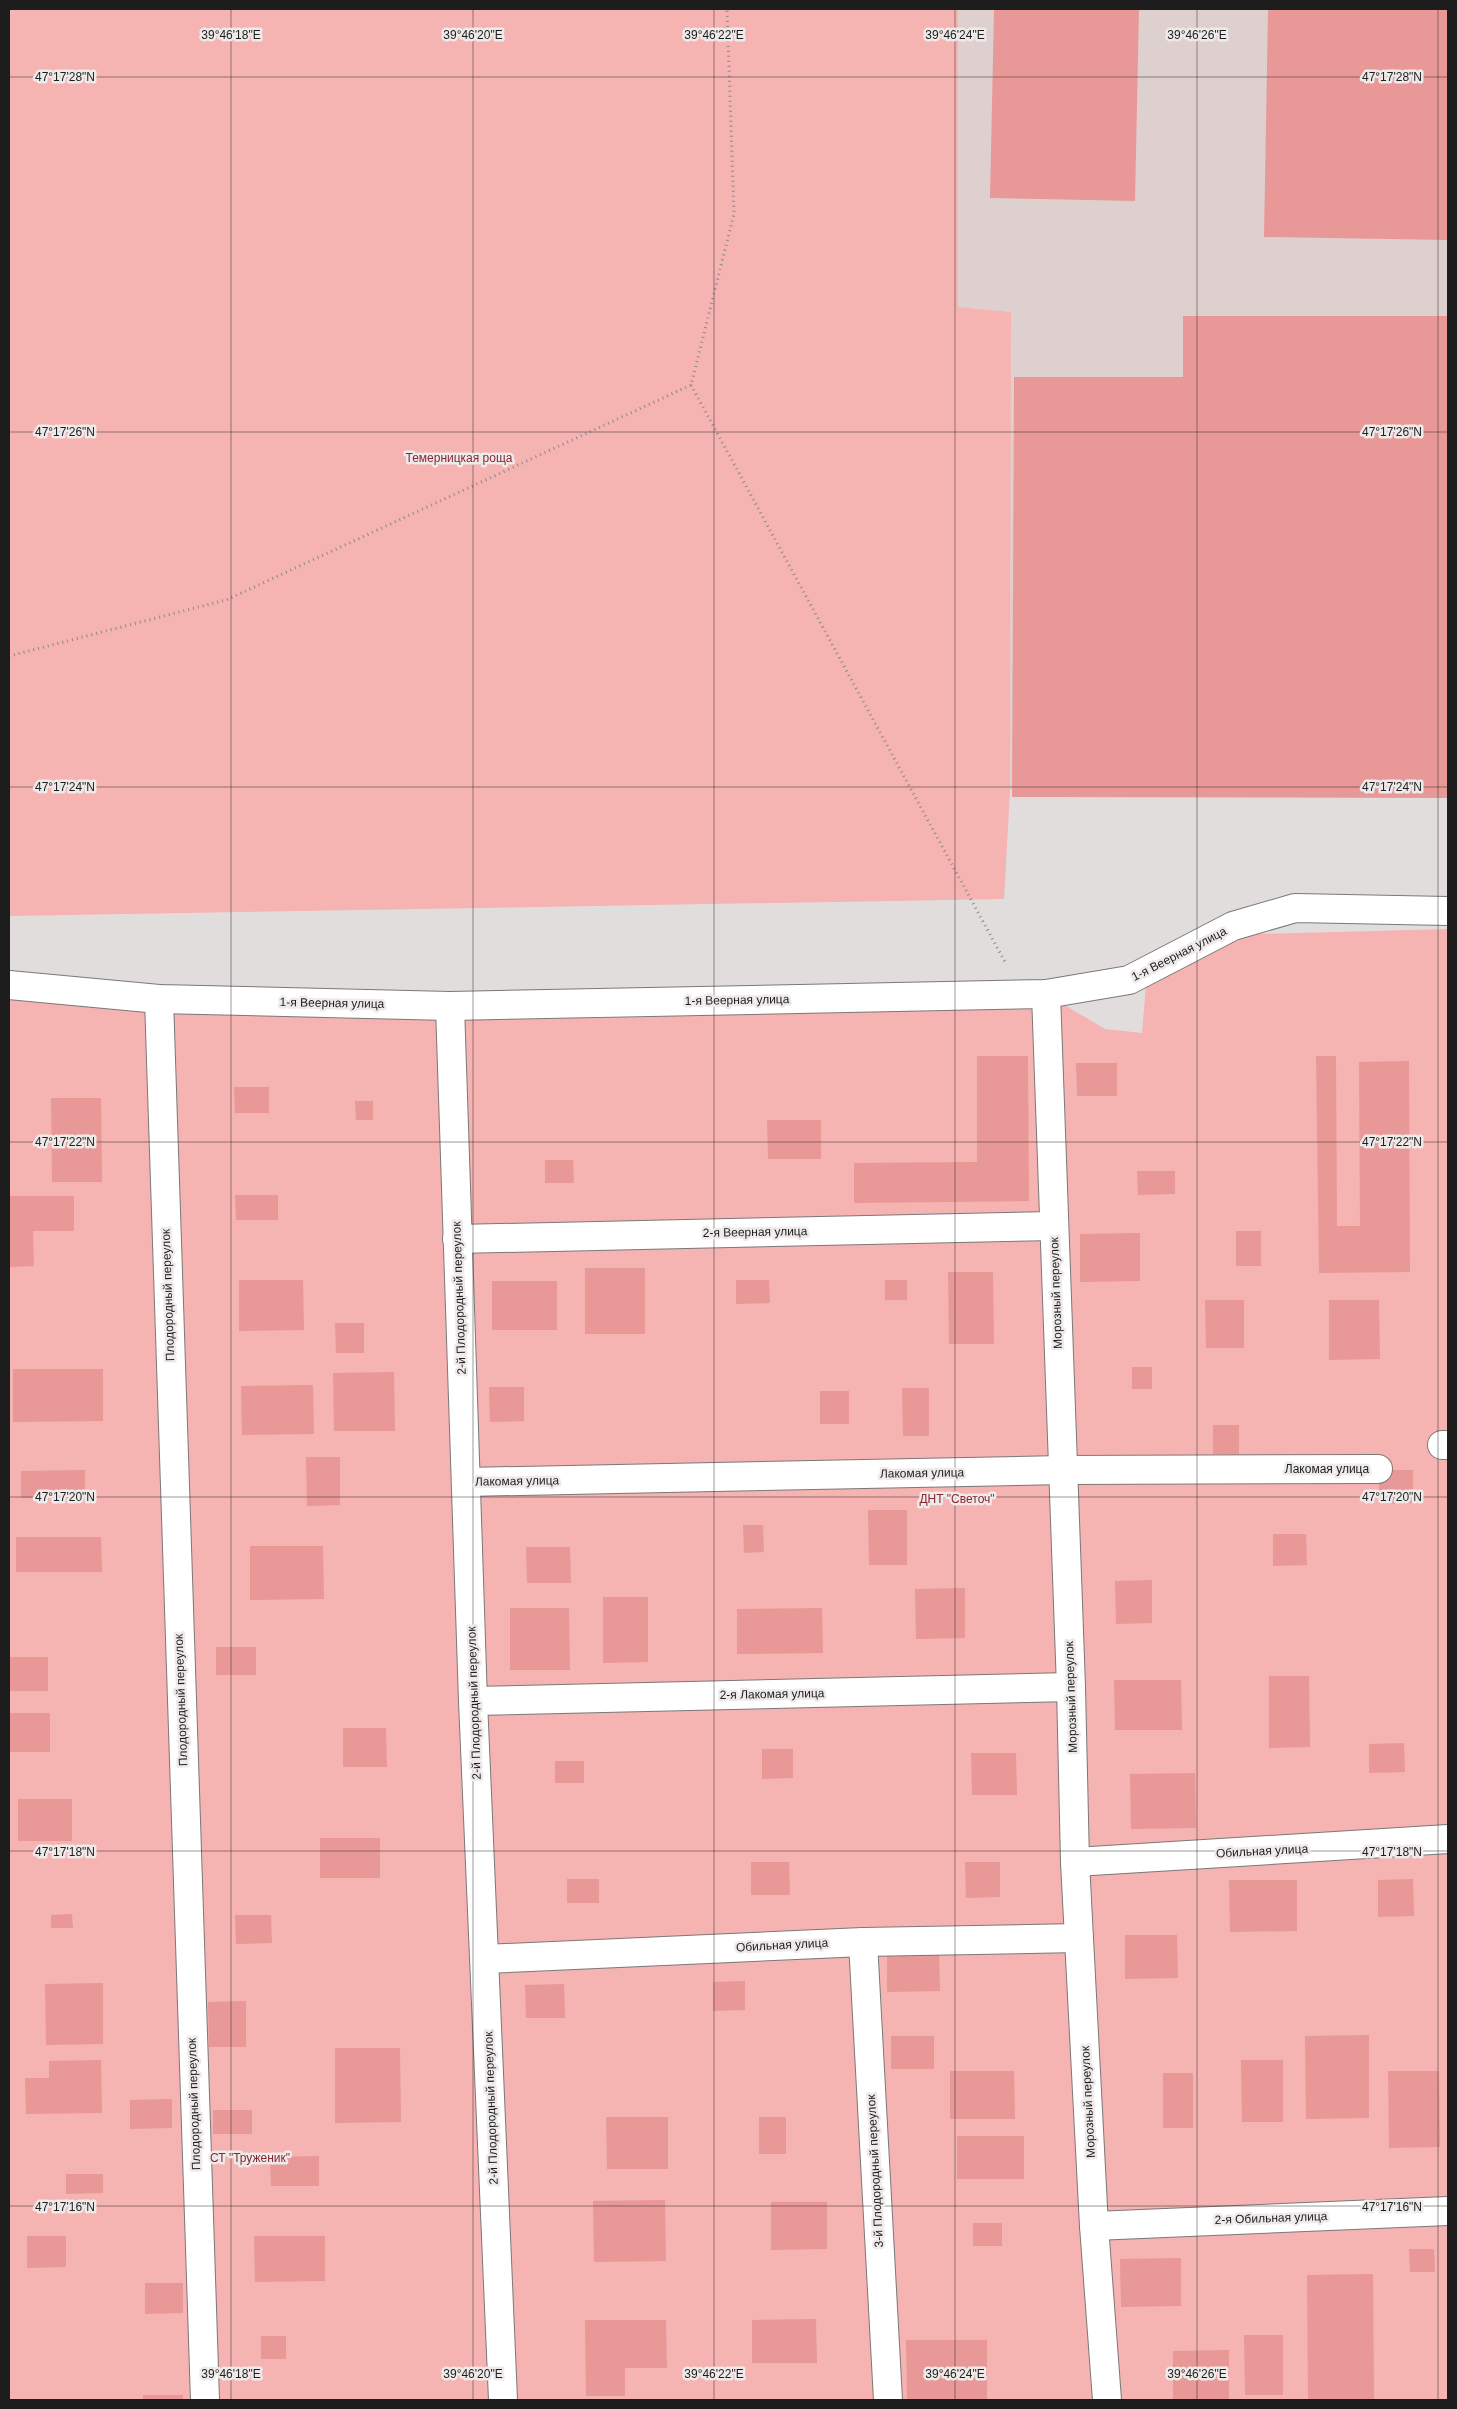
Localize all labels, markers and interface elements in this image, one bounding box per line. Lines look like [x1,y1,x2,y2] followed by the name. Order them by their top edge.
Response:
[201,28,261,42] text: 39°46'18"E
[443,28,503,42] text: 39°46'20"E
[684,28,744,42] text: 39°46'22"E
[925,28,985,42] text: 39°46'24"E
[1167,28,1227,42] text: 39°46'26"E
[35,70,95,84] text: 47°17'28"N
[1362,70,1422,84] text: 47°17'28"N
[35,425,95,439] text: 47°17'26"N
[1362,425,1422,439] text: 47°17'26"N
[405,451,513,465] park label: Темерницкая роща
[35,780,95,794] text: 47°17'24"N
[1362,780,1422,794] text: 47°17'24"N
[1129,924,1229,984] street label: 1-я Веерная улица
[685,992,790,1008] street label: 1-я Веерная улица
[280,995,385,1011] street label: 1-я Веерная улица
[35,1135,95,1149] text: 47°17'22"N
[1362,1135,1422,1149] text: 47°17'22"N
[449,1221,469,1375] street label: 2-й Плодородный переулок
[703,1224,808,1240] street label: 2-я Веерная улица
[159,1228,177,1361] street label: Плодородный переулок
[1047,1236,1065,1349] street label: Морозный переулок
[1285,1462,1369,1476] street label: Лакомая улица
[880,1465,965,1481] street label: Лакомая улица
[475,1473,560,1489] street label: Лакомая улица
[35,1490,95,1504] text: 47°17'20"N
[1362,1490,1422,1504] text: 47°17'20"N
[919,1492,995,1506] park label: ДНТ "Светоч"
[464,1626,484,1780] street label: 2-й Плодородный переулок
[172,1633,190,1766] street label: Плодородный переулок
[1062,1640,1080,1753] street label: Морозный переулок
[719,1686,825,1702] street label: 2-я Лакомая улица
[1216,1842,1309,1860] street label: Обильная улица
[35,1845,95,1859] text: 47°17'18"N
[1362,1845,1422,1859] text: 47°17'18"N
[736,1936,829,1954] street label: Обильная улица
[481,2031,501,2185] street label: 2-й Плодородный переулок
[185,2037,203,2170] street label: Плодородный переулок
[1078,2045,1098,2158] street label: Морозный переулок
[864,2093,886,2248] street label: 3-й Плодородный переулок
[210,2151,290,2165] park label: СТ "Труженик"
[35,2200,95,2214] text: 47°17'16"N
[1362,2200,1422,2214] text: 47°17'16"N
[1214,2209,1328,2227] street label: 2-я Обильная улица
[201,2367,261,2381] text: 39°46'18"E
[443,2367,503,2381] text: 39°46'20"E
[684,2367,744,2381] text: 39°46'22"E
[925,2367,985,2381] text: 39°46'24"E
[1167,2367,1227,2381] text: 39°46'26"E

